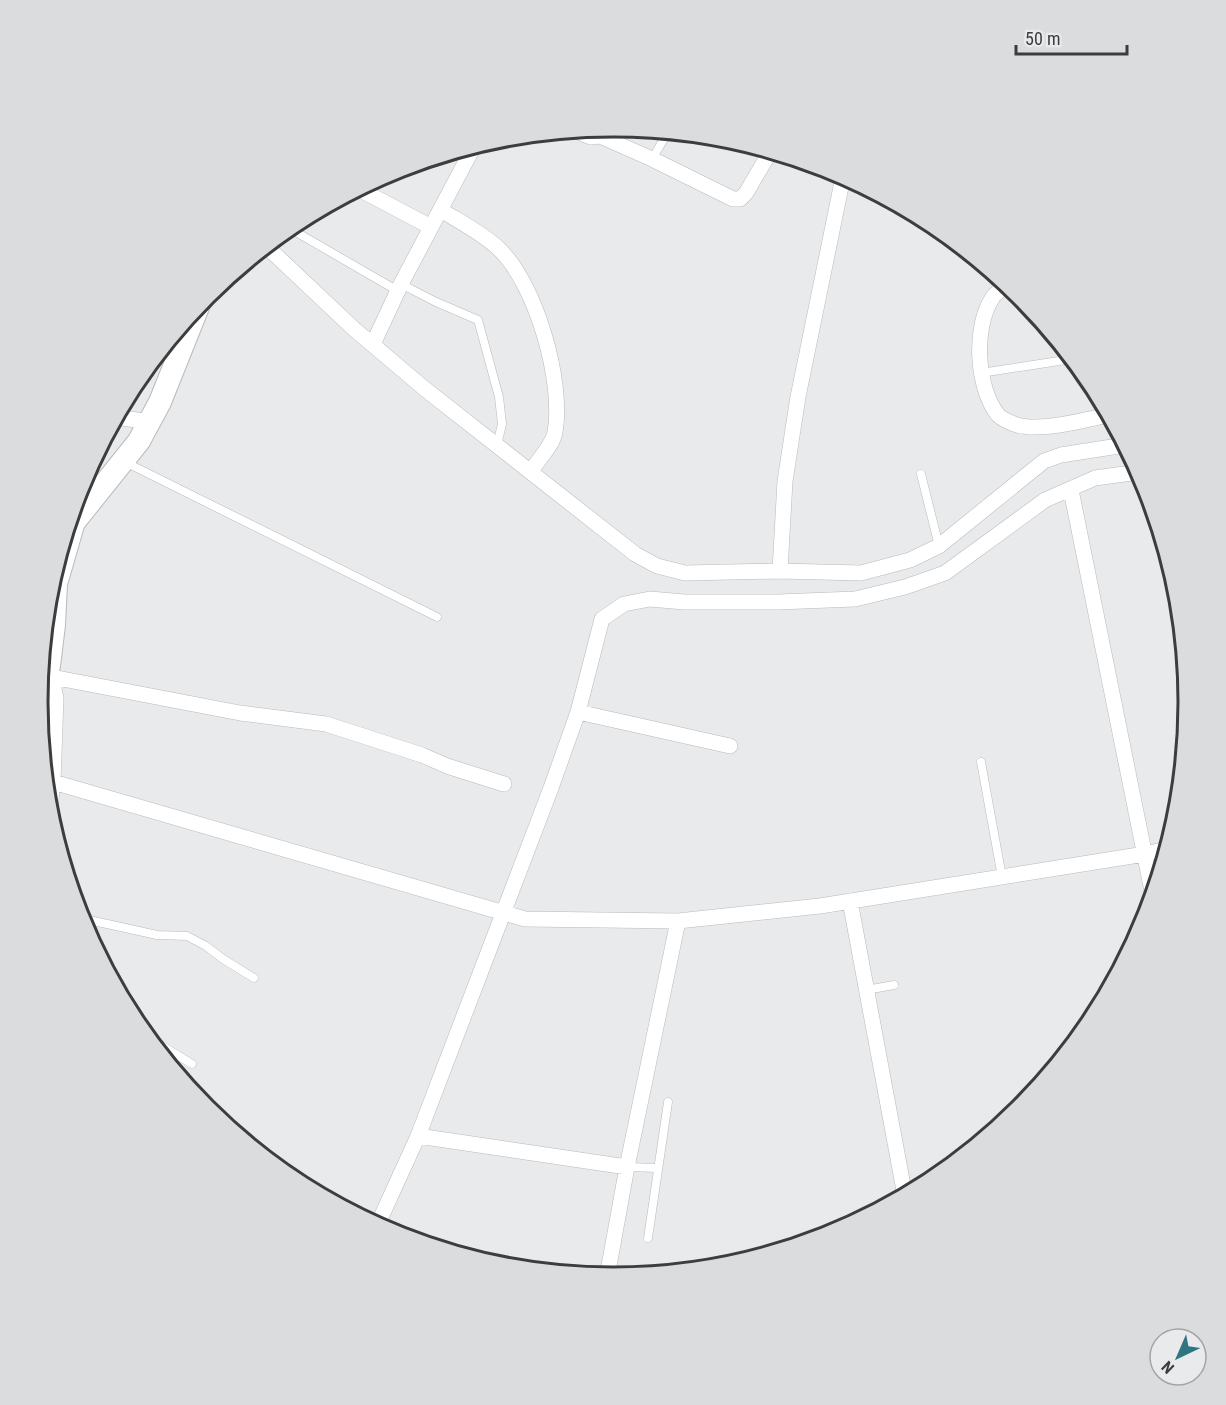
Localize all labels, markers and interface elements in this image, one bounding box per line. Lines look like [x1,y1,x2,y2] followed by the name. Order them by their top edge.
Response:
[1016,18,1127,56] scale bar
[1025,28,1060,49] text: 50 m
[1148,1327,1208,1387] north arrow
[1158,1357,1178,1378] text: N

